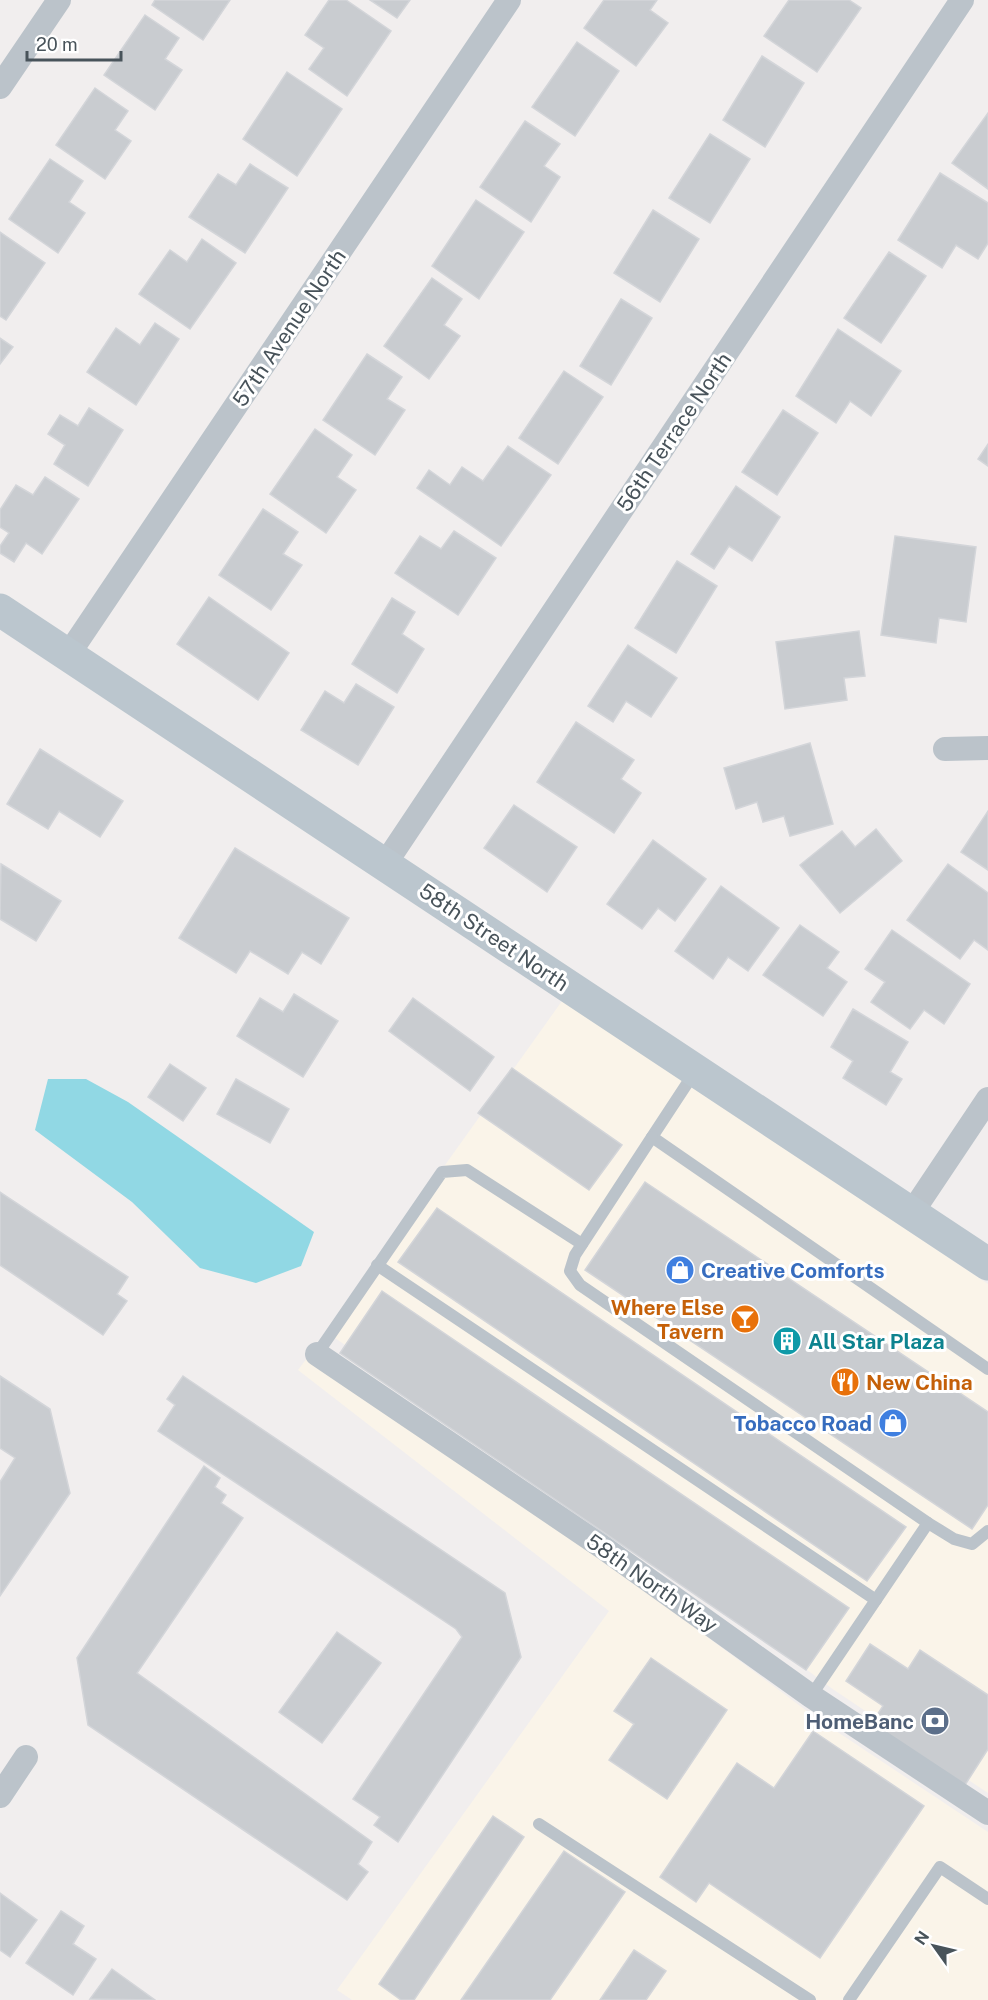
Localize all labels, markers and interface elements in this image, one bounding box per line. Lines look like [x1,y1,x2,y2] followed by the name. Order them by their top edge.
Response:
[27,24,122,62] scale bar
[36,34,78,55] text: 20 m
[227,245,351,411] street label: 57th Avenue North
[612,348,736,516] street label: 56th Terrace North
[415,878,573,996] street label: 58th Street North
[664,1254,696,1286] shop icon: Creative Comforts
[701,1258,885,1283] place label: Creative Comforts
[611,1295,724,1344] place label: Where Else Tavern
[729,1303,761,1335] bar icon: Where Else Tavern
[771,1325,803,1357] building icon: All Star Plaza
[808,1329,945,1354] place label: All Star Plaza
[829,1366,861,1398] restaurant icon: New China
[866,1370,973,1395] place label: New China
[877,1407,909,1439] shop icon: Tobacco Road
[733,1411,872,1436] place label: Tobacco Road
[582,1528,722,1638] street label: 58th North Way
[919,1705,951,1737] bank icon: HomeBanc
[805,1709,914,1734] place label: HomeBanc
[904,1916,964,1976] north arrow
[911,1927,933,1948] text: N

